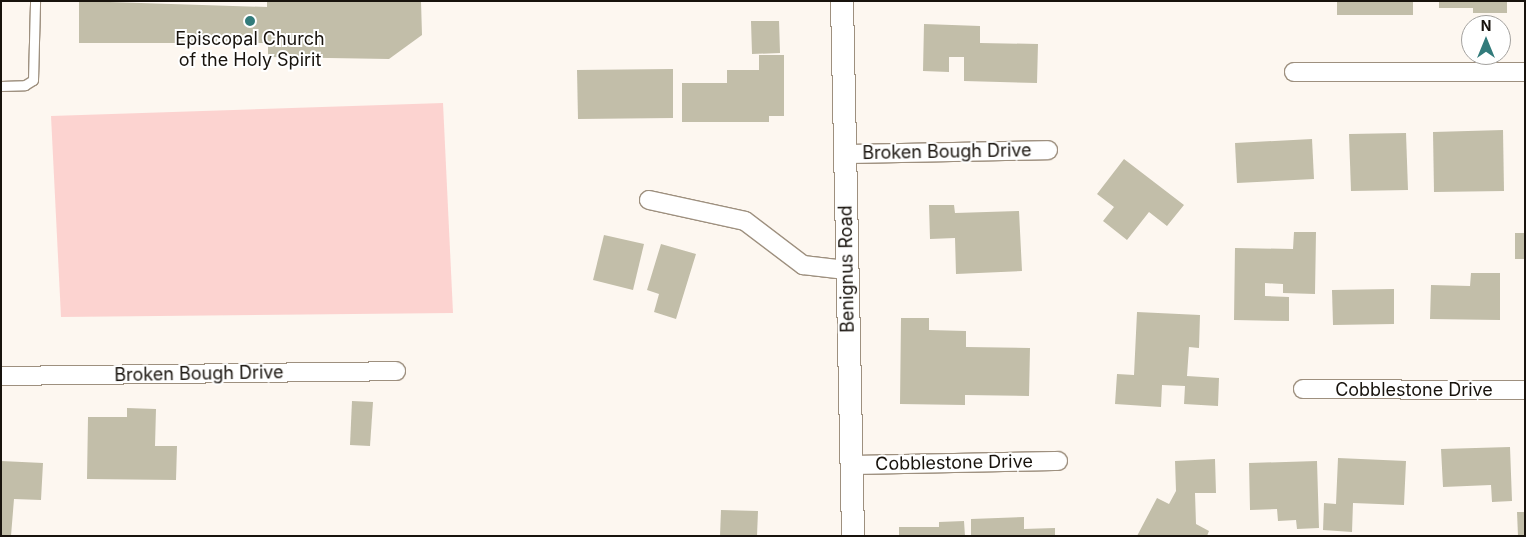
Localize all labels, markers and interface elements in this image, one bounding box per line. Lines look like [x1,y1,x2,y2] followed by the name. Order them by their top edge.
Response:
[244,15,256,27] marker: Episcopal Church of the Holy Spirit
[1461,15,1511,65] north arrow
[1481,17,1491,34] text: N
[175,29,325,72] place label: Episcopal Church of the Holy Spirit
[862,140,1032,164] street label: Broken Bough Drive
[835,205,859,333] street label: Benignus Road
[114,362,284,386] street label: Broken Bough Drive
[1335,379,1493,401] street label: Cobblestone Drive
[875,451,1033,475] street label: Cobblestone Drive

